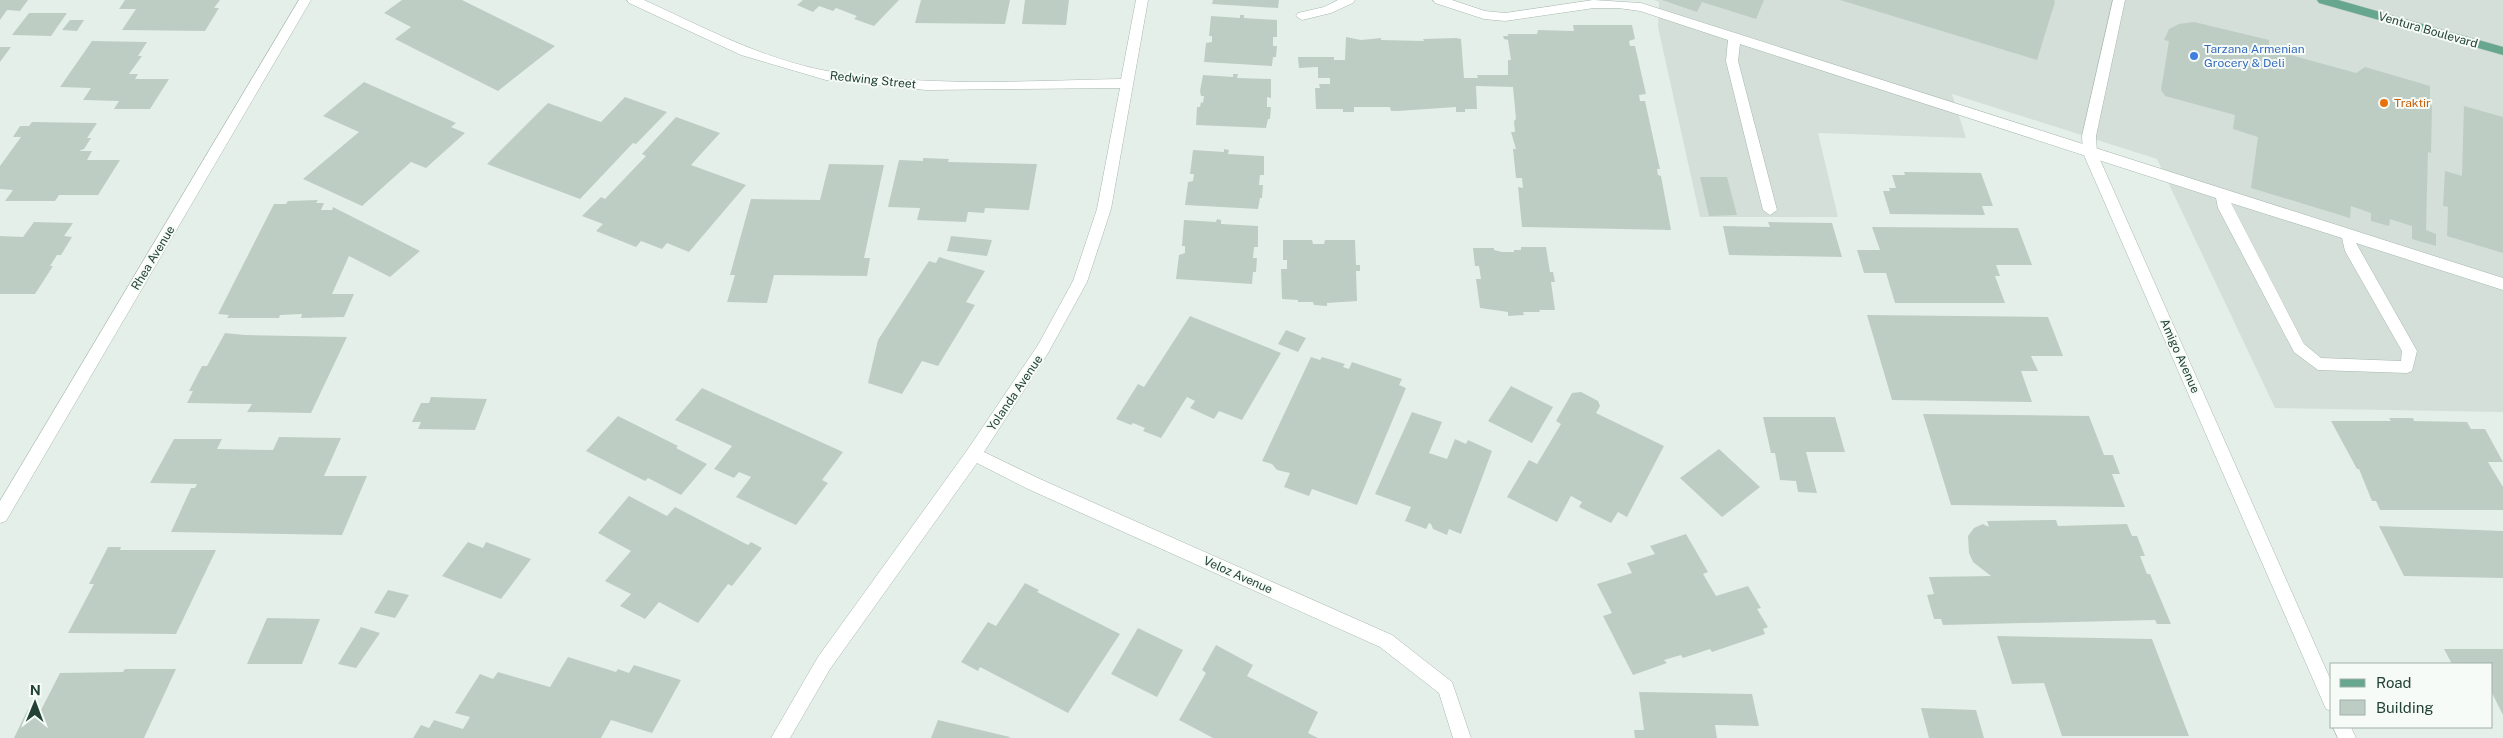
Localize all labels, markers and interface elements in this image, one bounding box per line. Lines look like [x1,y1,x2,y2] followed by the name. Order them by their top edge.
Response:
[2377,9,2479,51] street label: Ventura Boulevard
[2204,42,2305,70] place label: Tarzana Armenian Grocery & Deli
[2188,50,2200,62] marker: Tarzana Armenian Grocery & Deli
[829,69,917,92] street label: Redwing Street
[2394,96,2431,110] place label: Traktir
[2378,97,2390,109] marker: Traktir
[128,223,178,293] street label: Rhea Avenue
[2157,317,2203,396] street label: Amigo Avenue
[984,352,1046,434] street label: Yolanda Avenue
[1201,554,1275,597] street label: Veloz Avenue
[2330,663,2493,728] legend
[2376,674,2412,691] text: Road
[10,678,60,728] north arrow
[30,682,41,698] text: N
[2376,699,2434,716] text: Building

